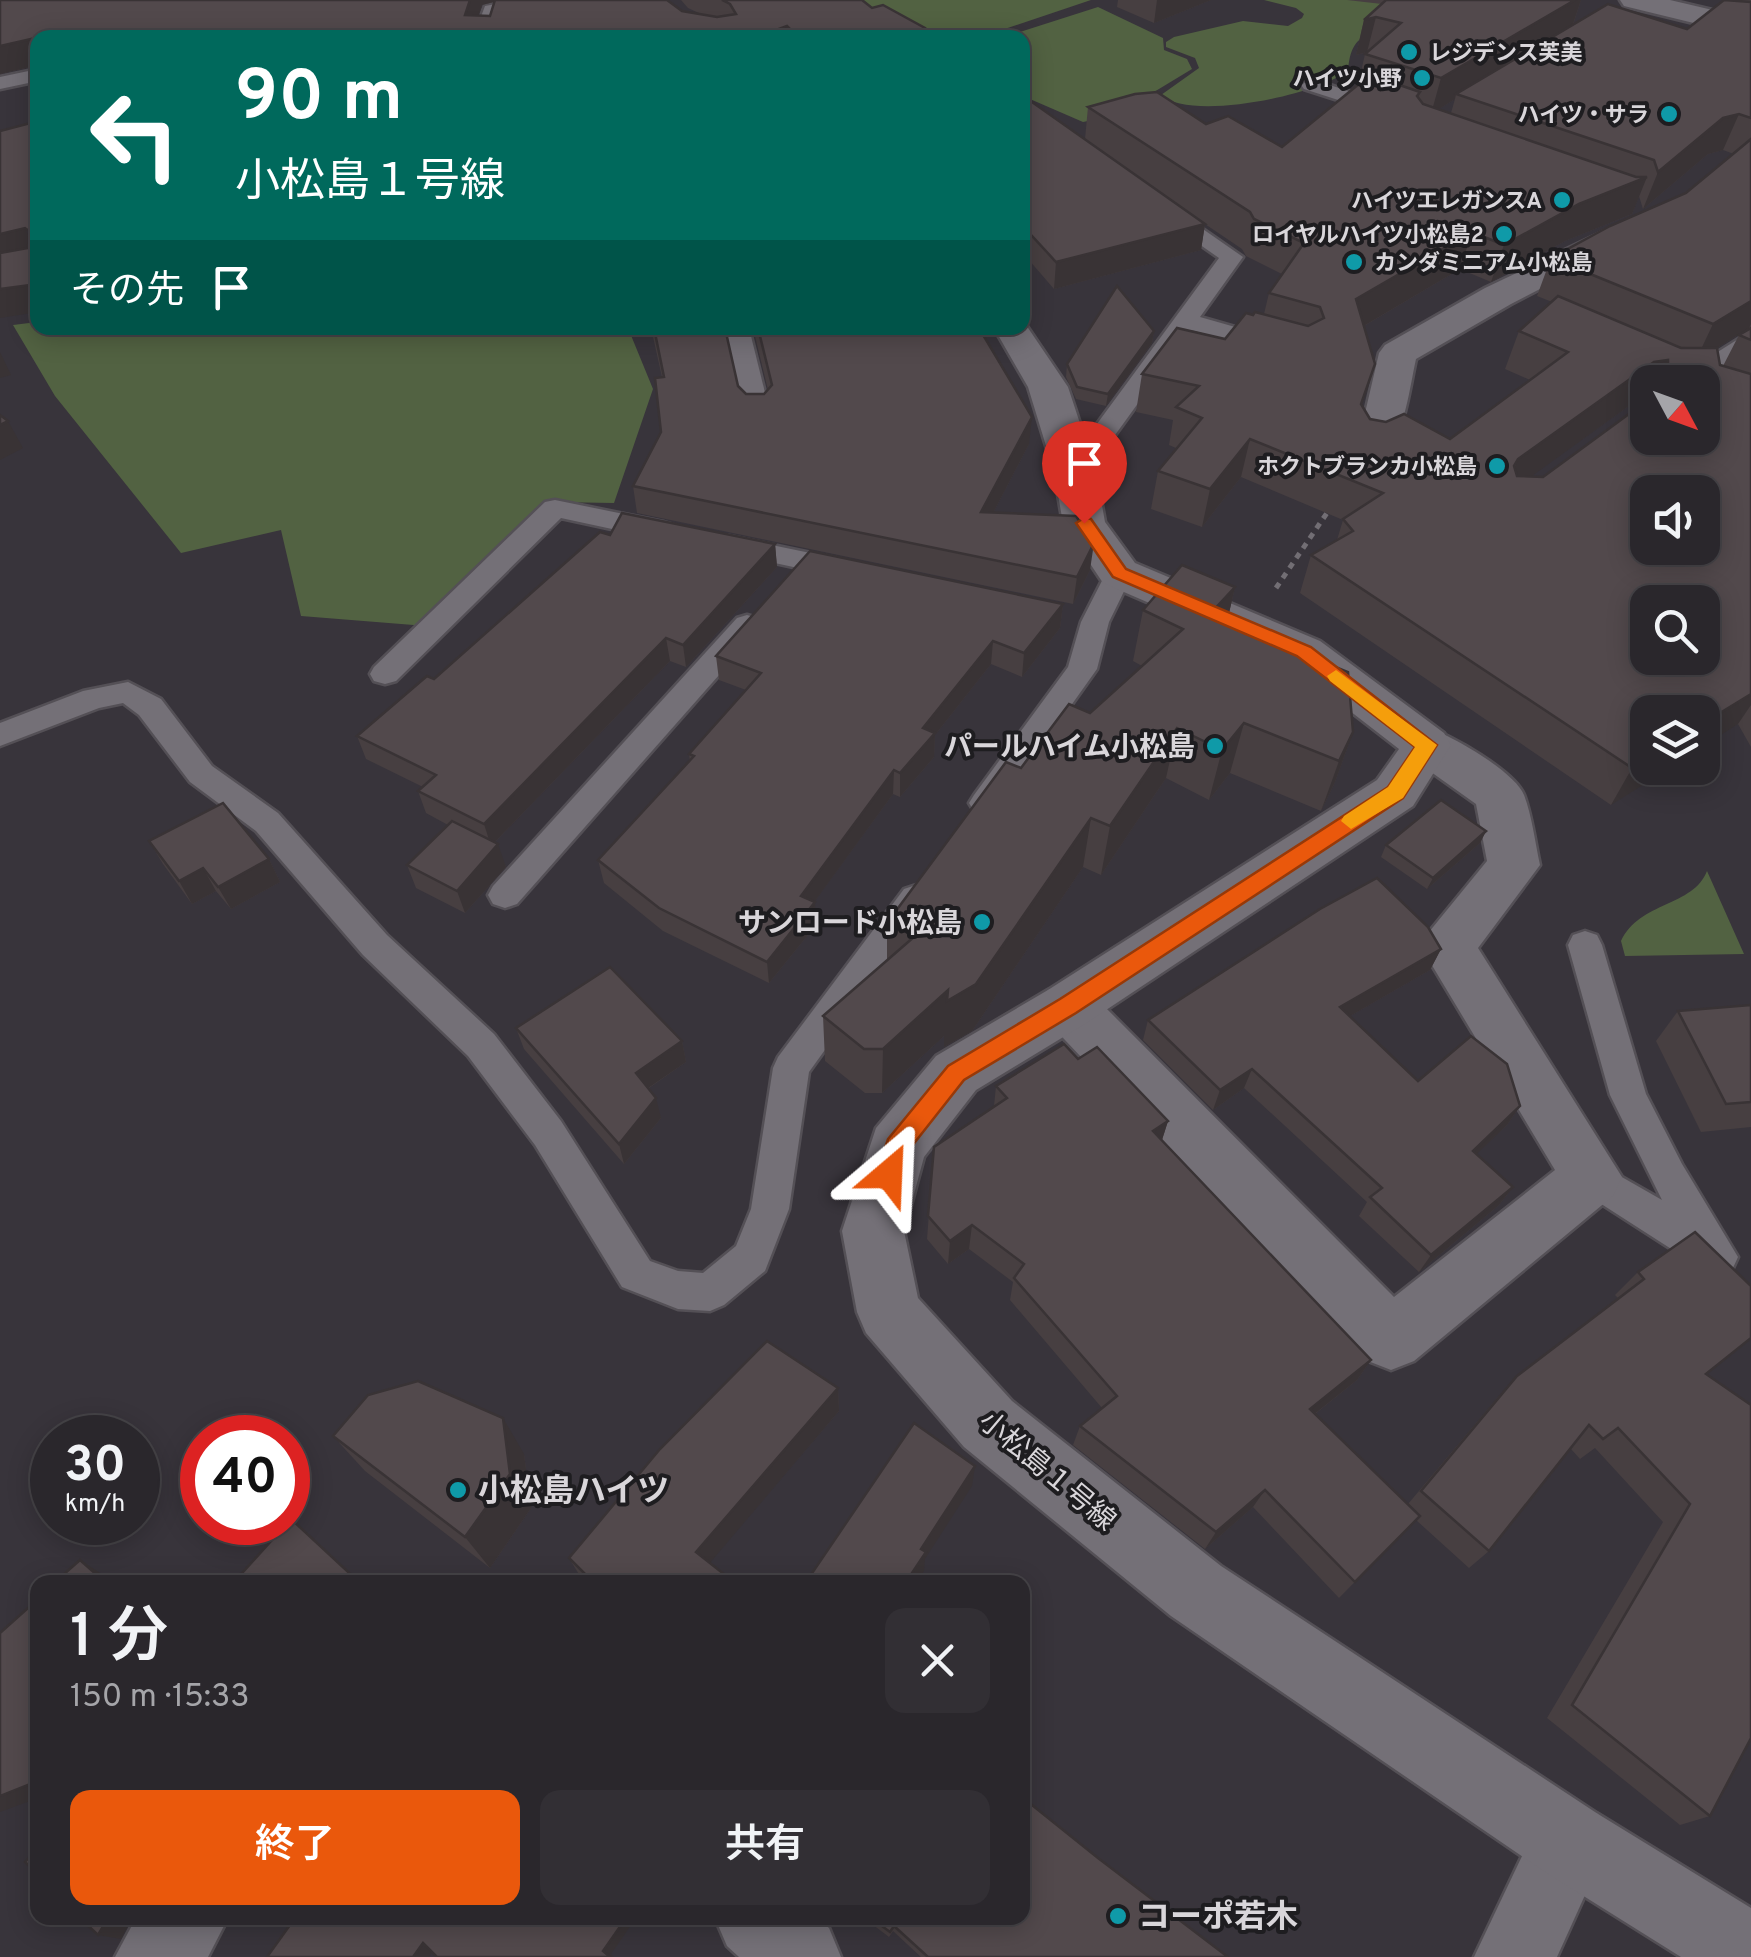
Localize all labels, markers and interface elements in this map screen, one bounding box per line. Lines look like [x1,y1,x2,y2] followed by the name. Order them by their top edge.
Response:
[1429,40,1583,68] place label: レジデンス芙美
[1398,41,1420,63] marker: レジデンス芙美
[235,56,403,145] text: 90 m
[1292,67,1402,94] place label: ハイツ小野
[1411,67,1433,89] marker: ハイツ小野
[70,70,200,200] icon: left
[1517,103,1649,130] place label: ハイツ・サラ
[1658,103,1680,125] marker: ハイツ・サラ
[235,155,505,212] text: 小松島１号線
[1351,189,1542,216] place label: ハイツエレガンスA
[1551,189,1573,211] marker: ハイツエレガンスA
[1252,223,1484,250] place label: ロイヤルハイツ小松島2
[1493,223,1515,245] marker: ロイヤルハイツ小松島2
[1343,251,1365,273] marker: カンダミニアム小松島
[1374,251,1592,278] place label: カンダミニアム小松島
[204,260,259,315] icon: arrive
[70,268,184,317] text: その先
[1630,365,1720,455] north arrow
[1630,365,1720,785] map controls
[1042,421,1127,524] pin
[1057,436,1112,491] icon: arrive
[1257,454,1477,482] place label: ホクトブランカ小松島
[1486,455,1508,477] marker: ホクトブランカ小松島
[1630,475,1720,565] button: sound
[1630,585,1720,675] button: search
[1630,695,1720,785] button: layers
[944,731,1195,767] place label: パールハイム小松島
[1204,735,1226,757] marker: パールハイム小松島
[738,907,962,943] place label: サンロード小松島
[971,911,993,933] marker: サンロード小松島
[837,1122,941,1226] position arrow
[970,1405,1122,1540] street label: 小松島１号線
[180,1415,310,1545] speed limit sign: 40
[64,1436,126,1499] text: 30
[478,1473,669,1513] place label: 小松島ハイツ
[447,1479,469,1501] marker: 小松島ハイツ
[65,1489,125,1521] text: km/h
[70,1602,168,1678] text: 1 分
[885,1608,990,1713] button: close
[70,1678,250,1718] text: 150 m · 15:33
[70,1790,520,1905] button: 終了
[540,1790,990,1905] button: 共有
[1138,1899,1298,1939] place label: コーポ若木
[1107,1905,1129,1927] marker: コーポ若木

